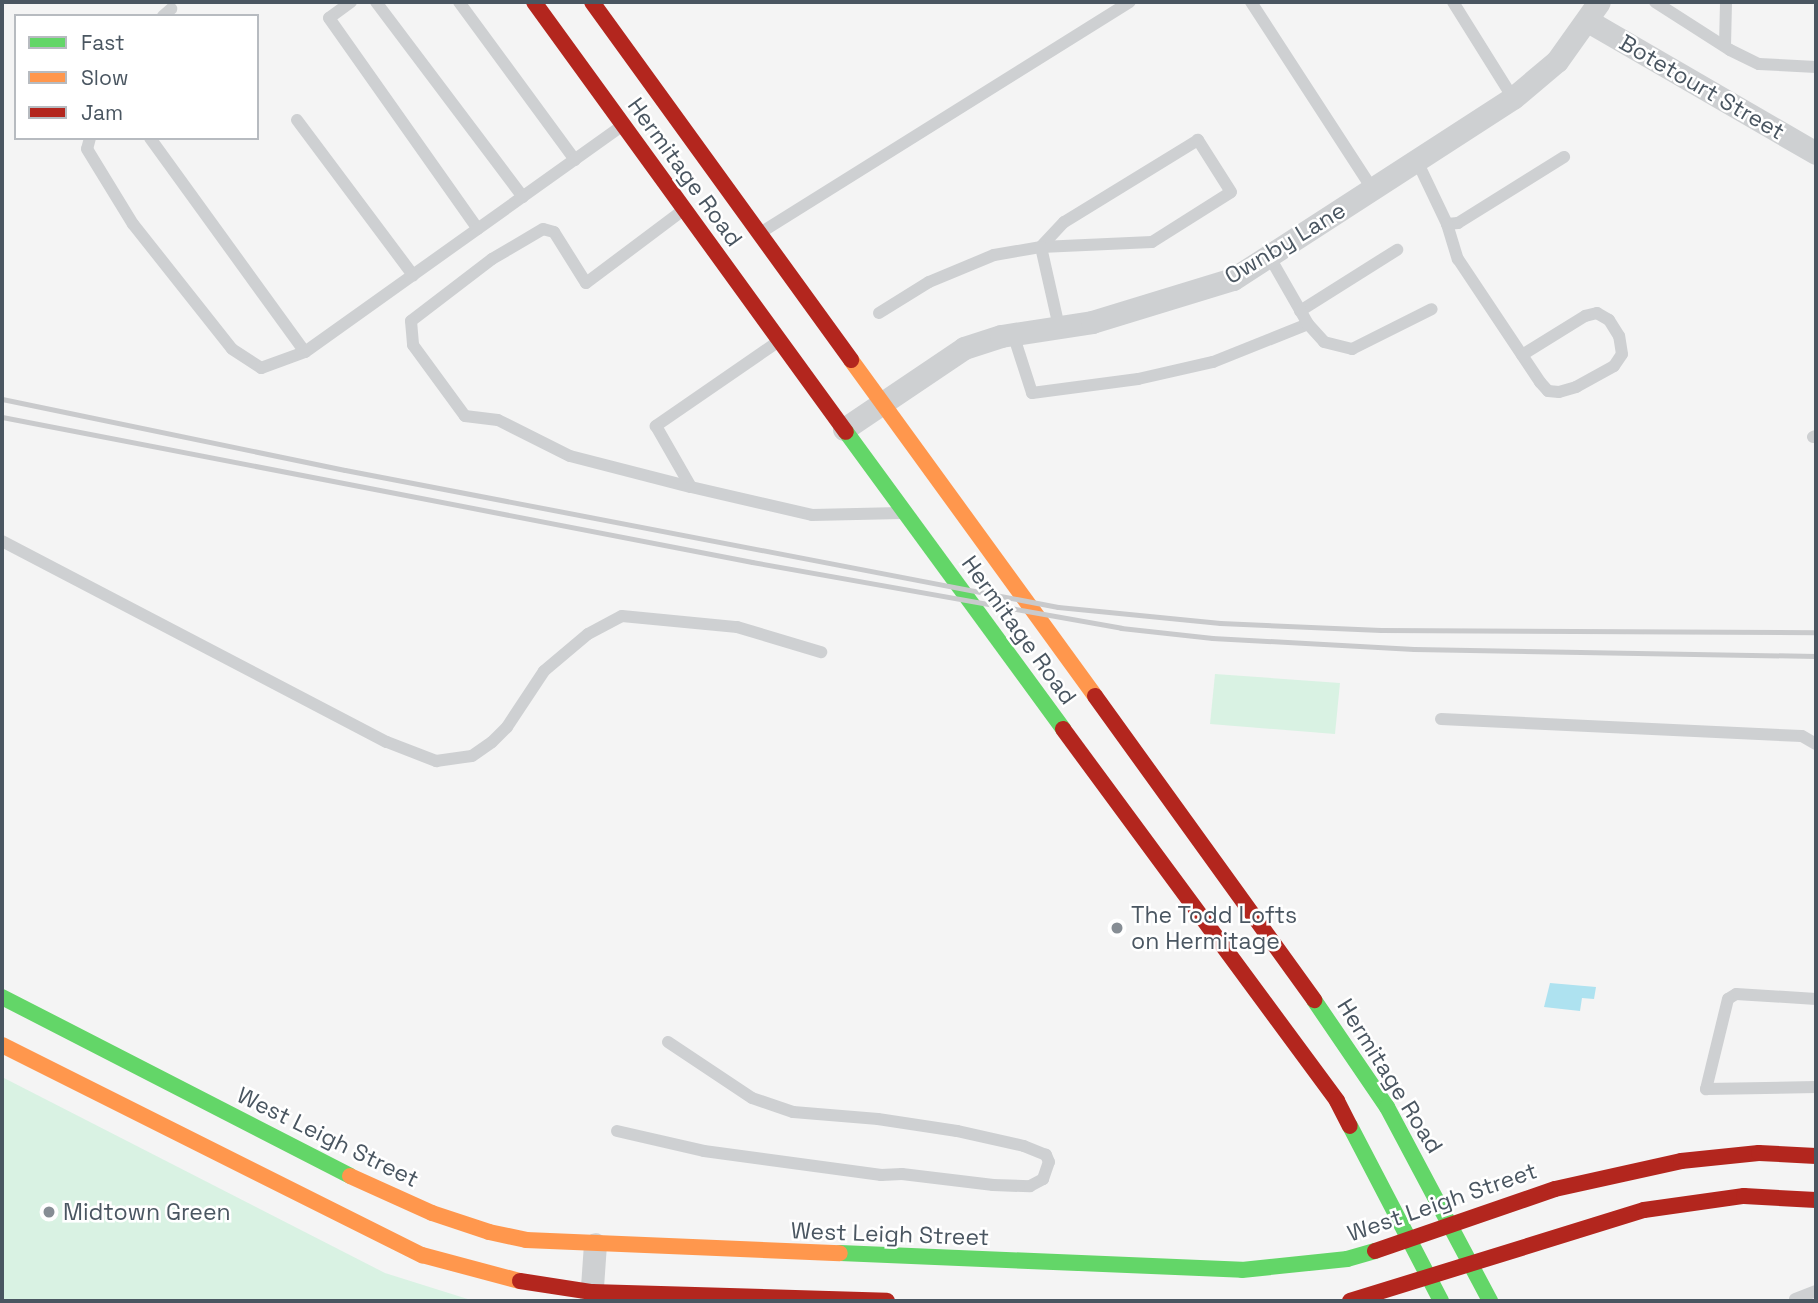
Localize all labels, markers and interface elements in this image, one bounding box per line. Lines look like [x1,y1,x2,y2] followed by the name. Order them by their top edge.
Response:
[14,14,259,140] legend
[1614,28,1790,146] street label: Botetourt Street
[81,29,125,56] text: Fast
[81,64,129,91] text: Slow
[622,92,748,252] street label: Hermitage Road
[81,99,123,126] text: Jam
[1220,196,1350,290] street label: Ownby Lane
[956,550,1082,710] street label: Hermitage Road
[1131,901,1298,955] place label: The Todd Lofts on Hermitage
[1109,920,1125,936] marker: The Todd Lofts on Hermitage
[1331,994,1449,1158] street label: Hermitage Road
[233,1081,423,1193] street label: West Leigh Street
[1344,1157,1540,1247] street label: West Leigh Street
[63,1198,231,1226] place label: Midtown Green
[41,1204,57,1220] marker: Midtown Green
[790,1217,990,1251] street label: West Leigh Street

